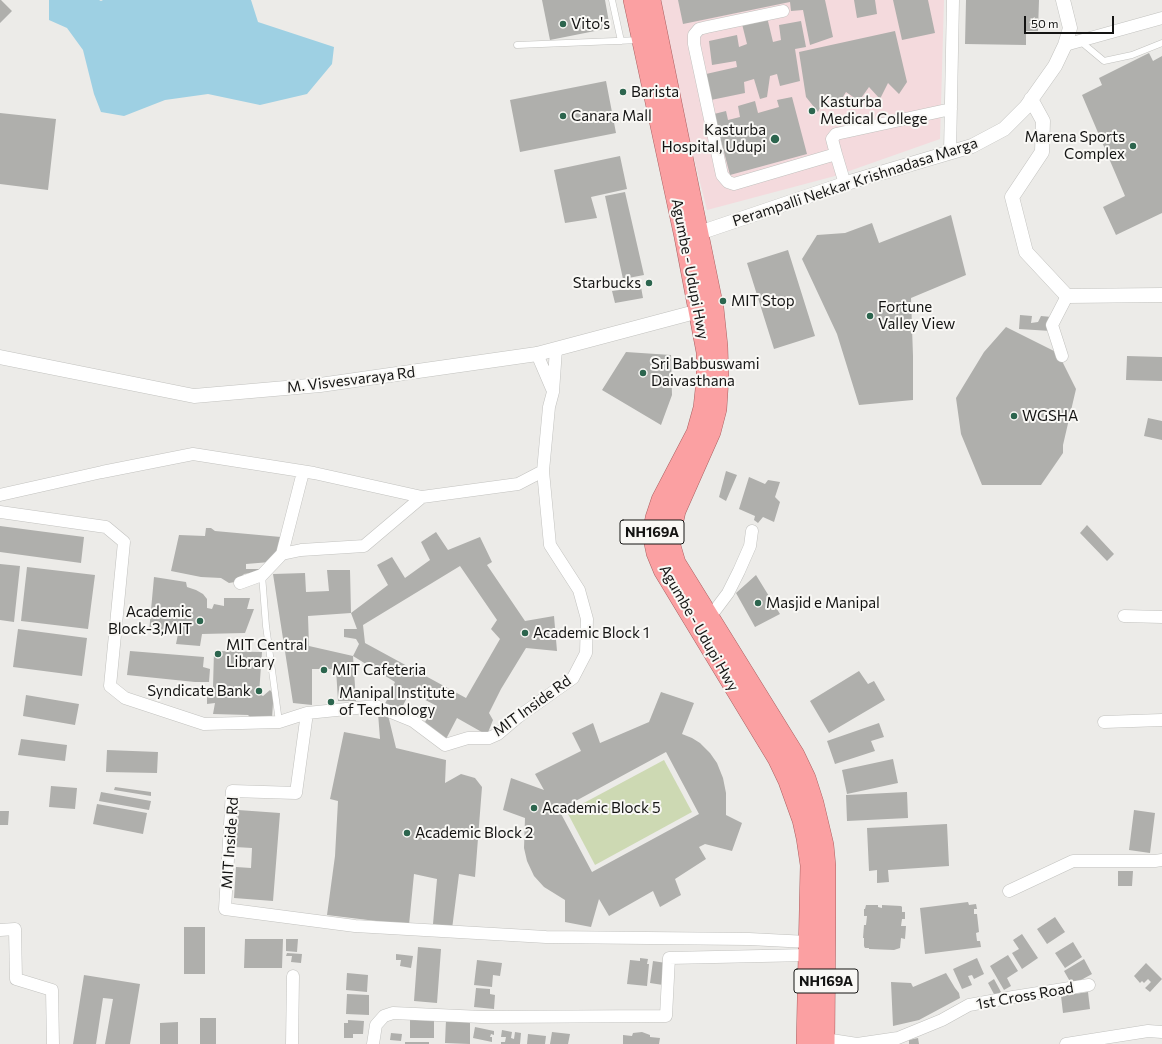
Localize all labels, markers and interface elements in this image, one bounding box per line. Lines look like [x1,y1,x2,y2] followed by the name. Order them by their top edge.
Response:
[1026,8,1116,34] scale bar
[571,15,610,33] place label: Vito's
[1031,16,1059,30] text: 50 m
[558,19,568,29] marker: Vito's
[631,83,679,101] place label: Barista
[618,87,628,97] marker: Barista
[820,93,927,128] place label: Kasturba Medical College
[807,106,817,116] marker: Kasturba Medical College
[571,107,652,125] place label: Canara Mall
[558,111,568,121] marker: Canara Mall
[662,121,766,156] place label: Kasturba Hospital, Udupi
[1024,128,1125,163] place label: Marena Sports Complex
[769,133,781,145] marker: Kasturba Hospital, Udupi
[730,134,980,230] street label: Perampalli Nekkar Krishnadasa Marga
[1128,141,1138,151] marker: Marena Sports Complex
[668,197,712,341] street label: Agumbe - Udupi Hwy
[573,274,641,292] place label: Starbucks
[644,278,654,288] marker: Starbucks
[731,292,795,310] place label: MIT Stop
[718,296,728,306] marker: MIT Stop
[878,298,955,333] place label: Fortune Valley View
[865,311,875,321] marker: Fortune Valley View
[651,355,759,390] place label: Sri Babbuswami Daivasthana
[286,363,416,397] street label: M. Visvesvaraya Rd
[638,368,648,378] marker: Sri Babbuswami Daivasthana
[1022,407,1078,425] place label: WGSHA
[1009,411,1019,421] marker: WGSHA
[620,520,684,544] road number: NH169A
[655,562,743,694] street label: Agumbe - Udupi Hwy
[766,594,880,612] place label: Masjid e Manipal
[753,598,763,608] marker: Masjid e Manipal
[108,603,192,638] place label: Academic Block-3,MIT
[195,616,205,626] marker: Academic Block-3,MIT
[533,624,649,642] place label: Academic Block 1
[520,628,530,638] marker: Academic Block 1
[226,636,307,671] place label: MIT Central Library
[213,649,223,659] marker: MIT Central Library
[332,661,426,679] place label: MIT Cafeteria
[319,665,329,675] marker: MIT Cafeteria
[489,672,575,740] street label: MIT Inside Rd
[147,682,251,700] place label: Syndicate Bank
[339,684,455,719] place label: Manipal Institute of Technology
[254,686,264,696] marker: Syndicate Bank
[326,697,336,707] marker: Manipal Institute of Technology
[218,796,242,890] street label: MIT Inside Rd
[542,799,661,817] place label: Academic Block 5
[529,803,539,813] marker: Academic Block 5
[415,824,533,842] place label: Academic Block 2
[402,828,412,838] marker: Academic Block 2
[794,969,858,993] road number: NH169A
[975,979,1075,1013] street label: 1st Cross Road

